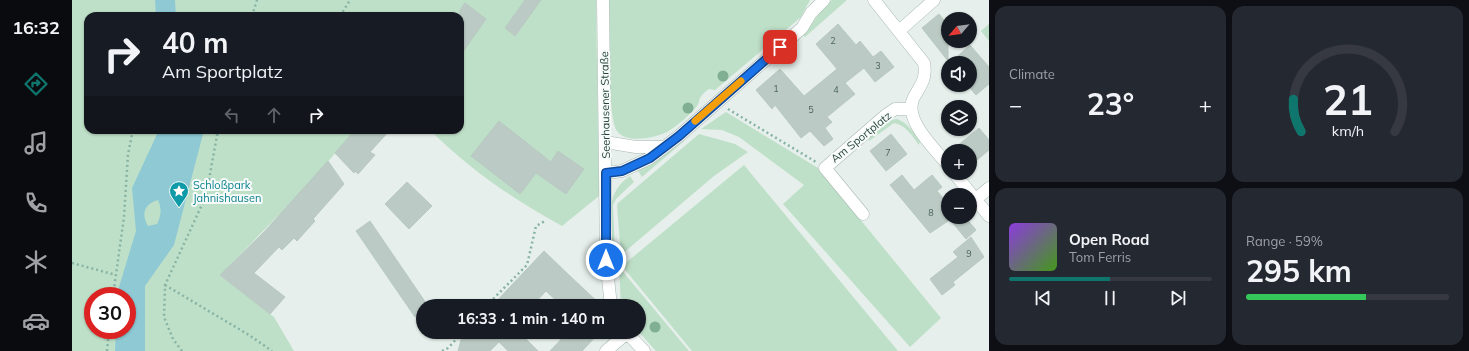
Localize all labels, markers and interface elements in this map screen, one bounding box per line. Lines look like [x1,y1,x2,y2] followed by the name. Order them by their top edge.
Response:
[941,12,977,48] north arrow
[941,12,977,224] map controls
[12,16,60,39] text: 16:32
[162,25,228,60] text: 40 m
[96,28,148,80] icon: right
[763,30,797,64] pin
[830,35,836,46] house number: 2
[769,36,791,58] icon: arrive
[597,51,613,159] street label: Seerhausener Straße
[941,56,977,92] button: sound
[162,60,283,83] text: Am Sportplatz
[875,60,881,71] house number: 3
[1009,66,1055,82] text: Climate
[22,70,50,98] icon: directions
[1323,73,1372,125] text: 21
[773,83,779,94] house number: 1
[833,84,839,95] house number: 4
[1087,85,1134,123] text: 23°
[1009,91,1022,119] text: −
[1199,91,1212,119] text: +
[941,100,977,136] button: layers
[221,104,243,126] icon: left
[263,104,285,126] icon: ahead
[305,104,327,126] icon: right
[808,104,814,115] house number: 5
[828,108,894,166] street label: Am Sportplatz
[1331,121,1364,139] text: km/h
[22,129,50,157] icon: music
[941,144,977,180] button: +
[885,147,891,158] house number: 7
[193,178,261,205] place label: Schloßpark Jahnishausen
[168,180,190,208] place icon: Schloßpark Jahnishausen
[941,188,977,224] button: −
[22,189,50,217] icon: phone
[928,207,934,218] house number: 8
[1069,230,1149,249] text: Open Road
[1246,233,1323,249] text: Range · 59%
[585,239,627,281] position arrow
[22,248,50,276] icon: climate
[966,248,972,259] house number: 9
[1069,249,1131,265] text: Tom Ferris
[1246,252,1352,290] text: 295 km
[84,287,136,339] speed limit sign: 30
[1032,287,1054,309] icon: previous
[1099,287,1121,309] icon: pause
[1167,287,1189,309] icon: next
[22,307,50,335] icon: car
[457,309,605,328] text: 16:33 · 1 min · 140 m

